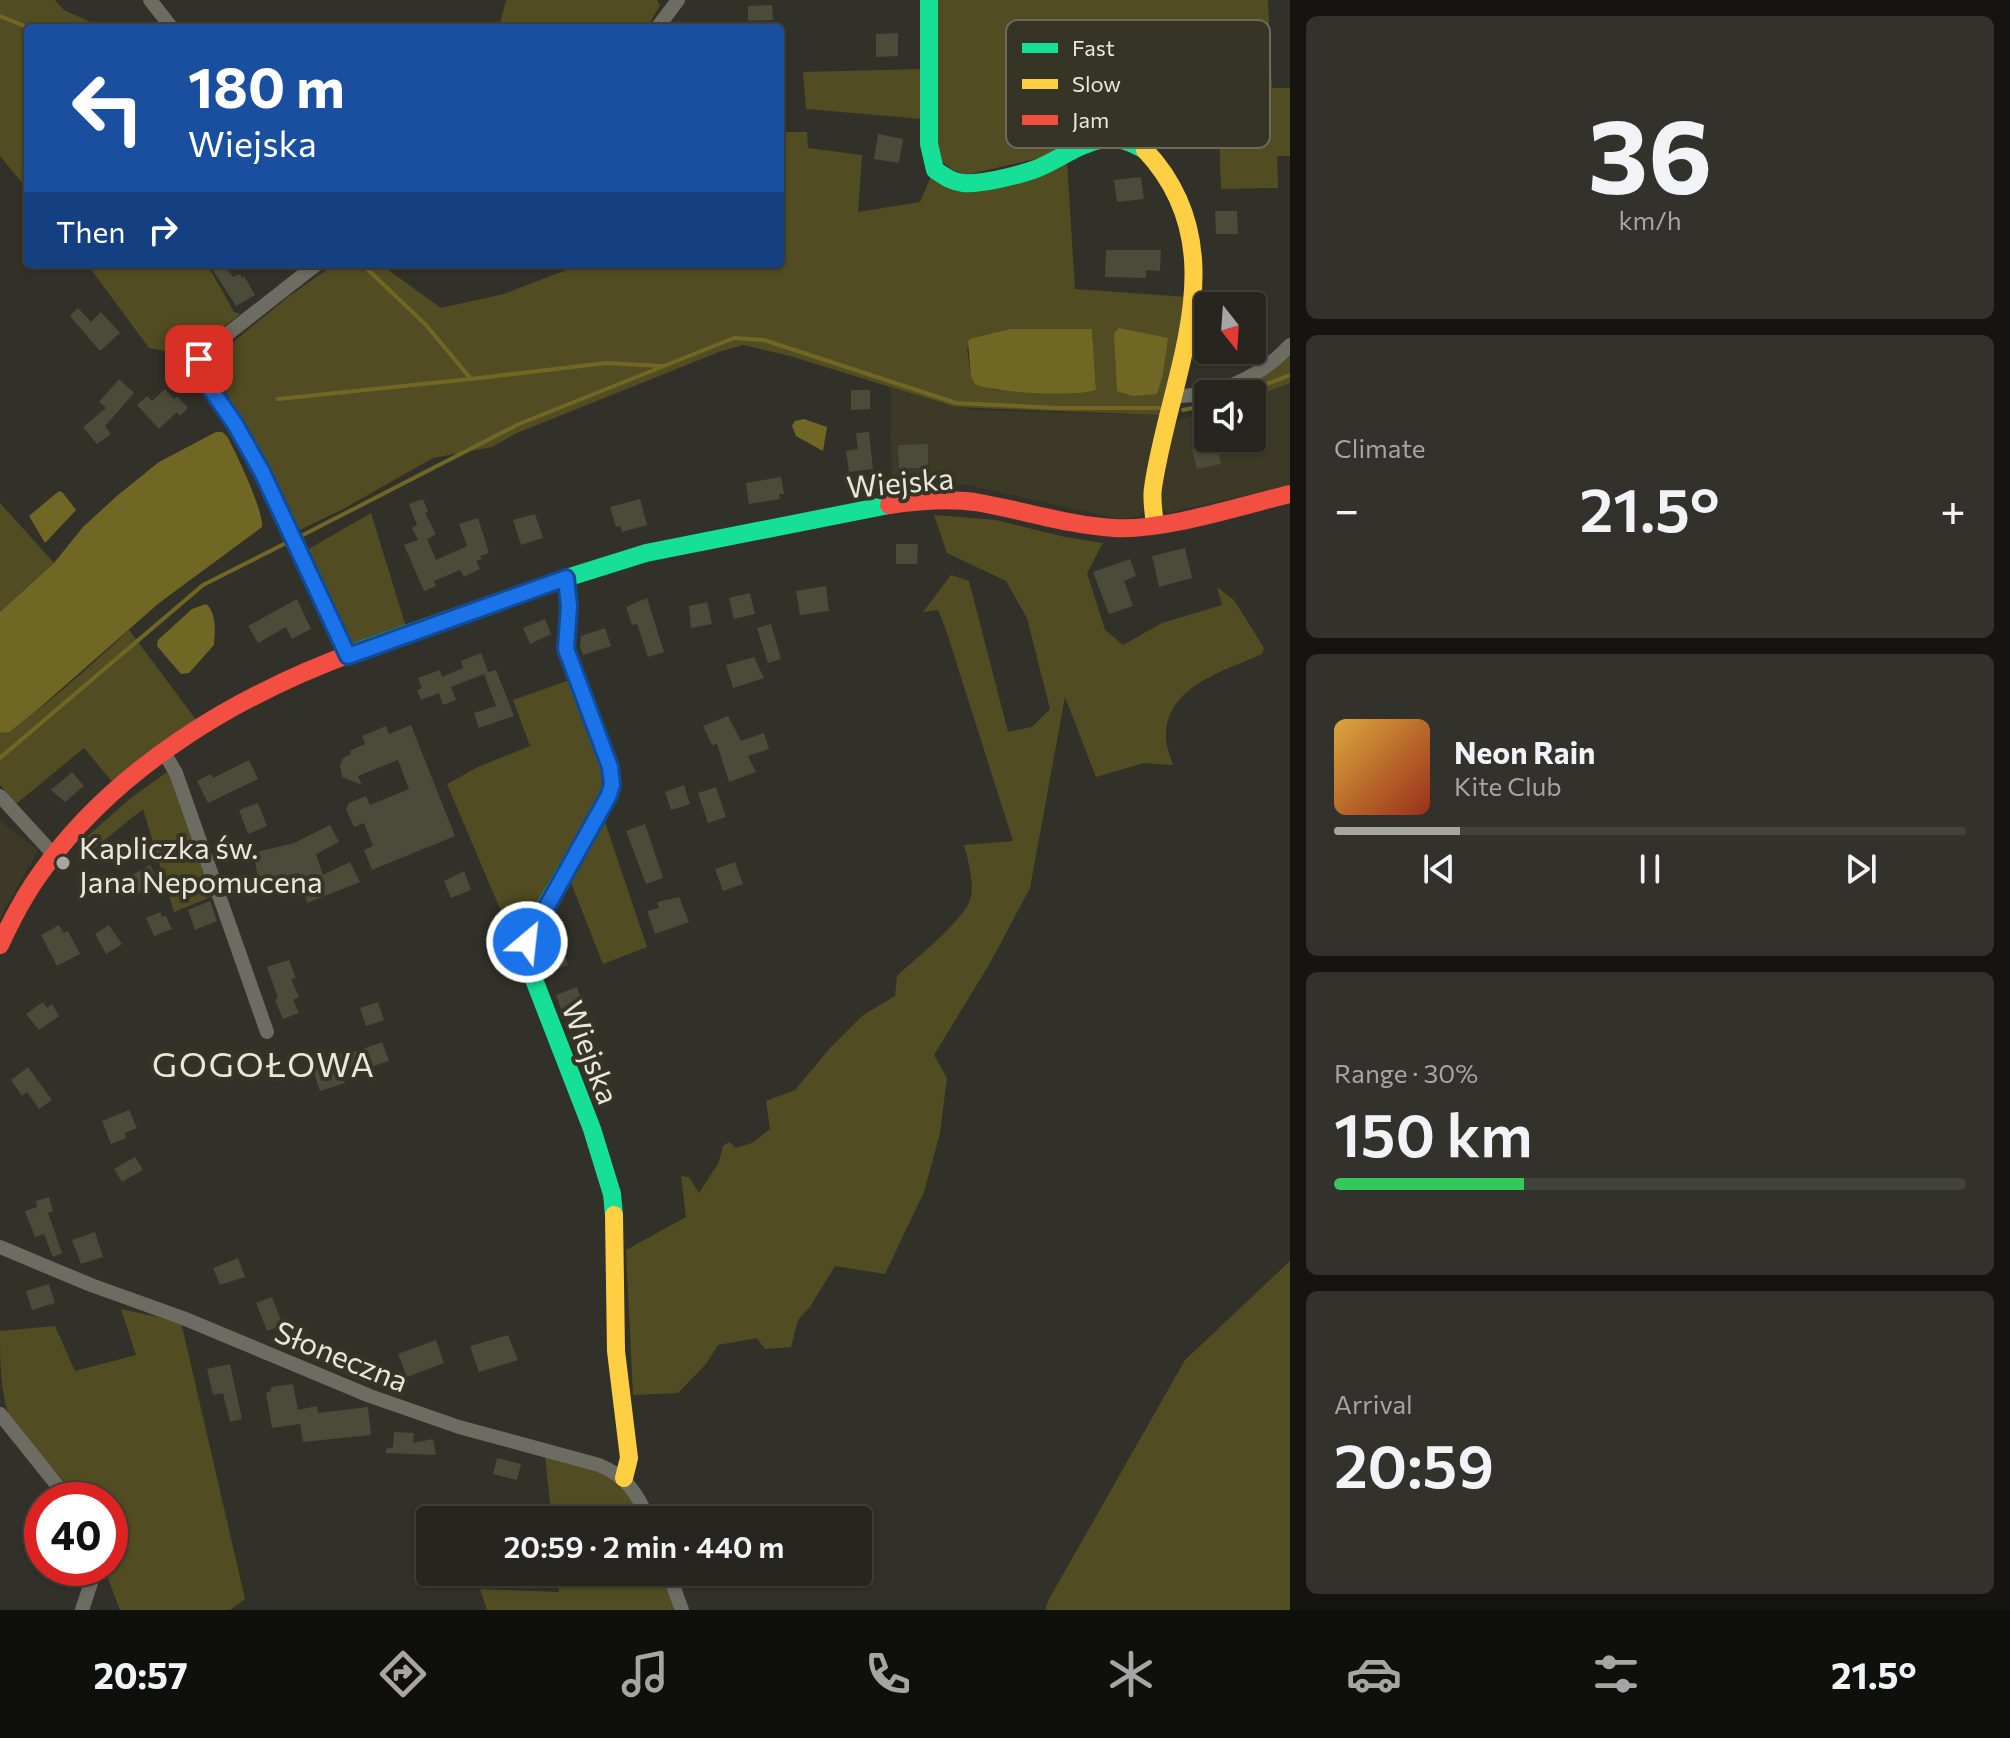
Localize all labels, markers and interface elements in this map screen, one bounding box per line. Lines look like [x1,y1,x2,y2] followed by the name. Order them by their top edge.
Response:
[1006,20,1270,148] legend
[1072,34,1115,61] text: Fast
[188,51,345,120] text: 180 m
[56,56,160,160] icon: left
[1072,70,1121,97] text: Slow
[1588,88,1712,215] text: 36
[1072,106,1109,133] text: Jam
[188,120,317,164] text: Wiejska
[1618,204,1682,235] text: km/h
[141,208,185,252] icon: right
[56,212,125,249] text: Then
[1194,292,1266,364] north arrow
[1194,292,1266,452] map controls
[165,325,233,393] pin
[177,337,221,381] icon: arrive
[1194,380,1266,452] button: sound
[1334,432,1426,463] text: Climate
[845,458,955,504] street label: Wiejska
[1579,471,1720,544] text: 21.5°
[1334,481,1359,535] text: −
[1940,481,1966,535] text: +
[1454,733,1595,770] text: Neon Rain
[1454,770,1562,801] text: Kite Club
[79,828,323,899] place label: Kapliczka św. Jana Nepomucena
[1417,847,1461,891] icon: previous
[1628,847,1672,891] icon: pause
[1839,847,1883,891] icon: next
[54,854,72,872] marker: Kapliczka św. Jana Nepomucena
[485,900,569,984] position arrow
[555,995,629,1109] street label: Wiejska
[152,1042,376,1084] district label: GOGOŁOWA
[1334,1057,1478,1088] text: Range · 30%
[1334,1096,1533,1169] text: 150 km
[270,1312,414,1398] street label: Słoneczna
[1334,1388,1413,1419] text: Arrival
[1334,1427,1494,1500] text: 20:59
[24,1482,128,1586] speed limit sign: 40
[504,1527,784,1564] text: 20:59 · 2 min · 440 m
[375,1646,431,1702] icon: directions
[617,1646,673,1702] icon: music
[860,1646,916,1702] icon: phone
[1103,1646,1159,1702] icon: climate
[1346,1646,1402,1702] icon: car
[1588,1646,1644,1702] icon: filters
[93,1652,188,1696] text: 20:57
[1831,1652,1917,1696] text: 21.5°

